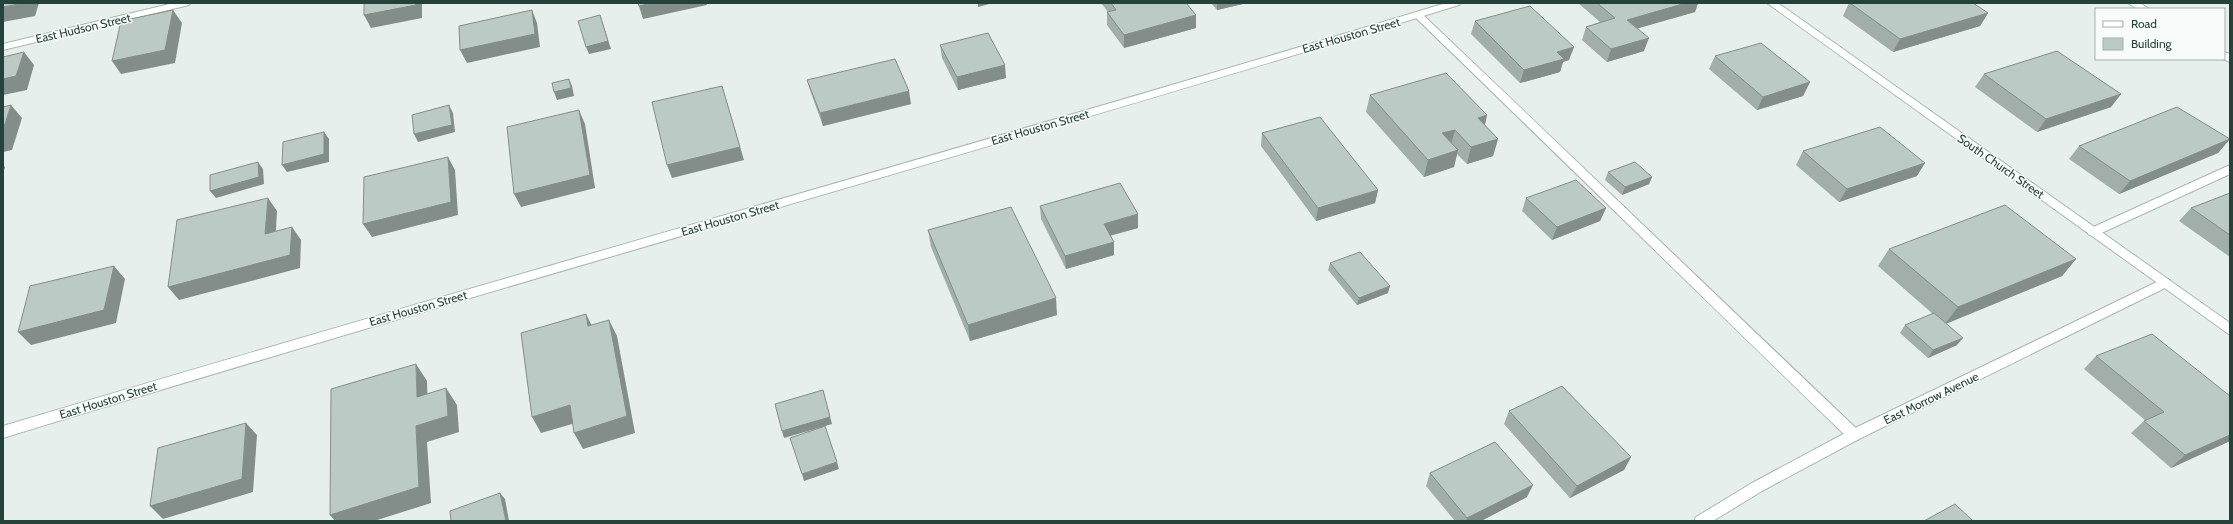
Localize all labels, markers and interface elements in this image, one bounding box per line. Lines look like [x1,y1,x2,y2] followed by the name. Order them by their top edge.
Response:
[2095,8,2225,60] legend
[34,10,132,46] street label: East Hudson Street
[1300,14,1402,56] street label: East Houston Street
[2131,16,2157,31] text: Road
[2131,36,2173,51] text: Building
[989,106,1091,148] street label: East Houston Street
[1955,130,2047,202] street label: South Church Street
[679,197,781,239] street label: East Houston Street
[367,287,469,329] street label: East Houston Street
[1881,369,1981,427] street label: East Morrow Avenue
[57,378,159,422] street label: East Houston Street

